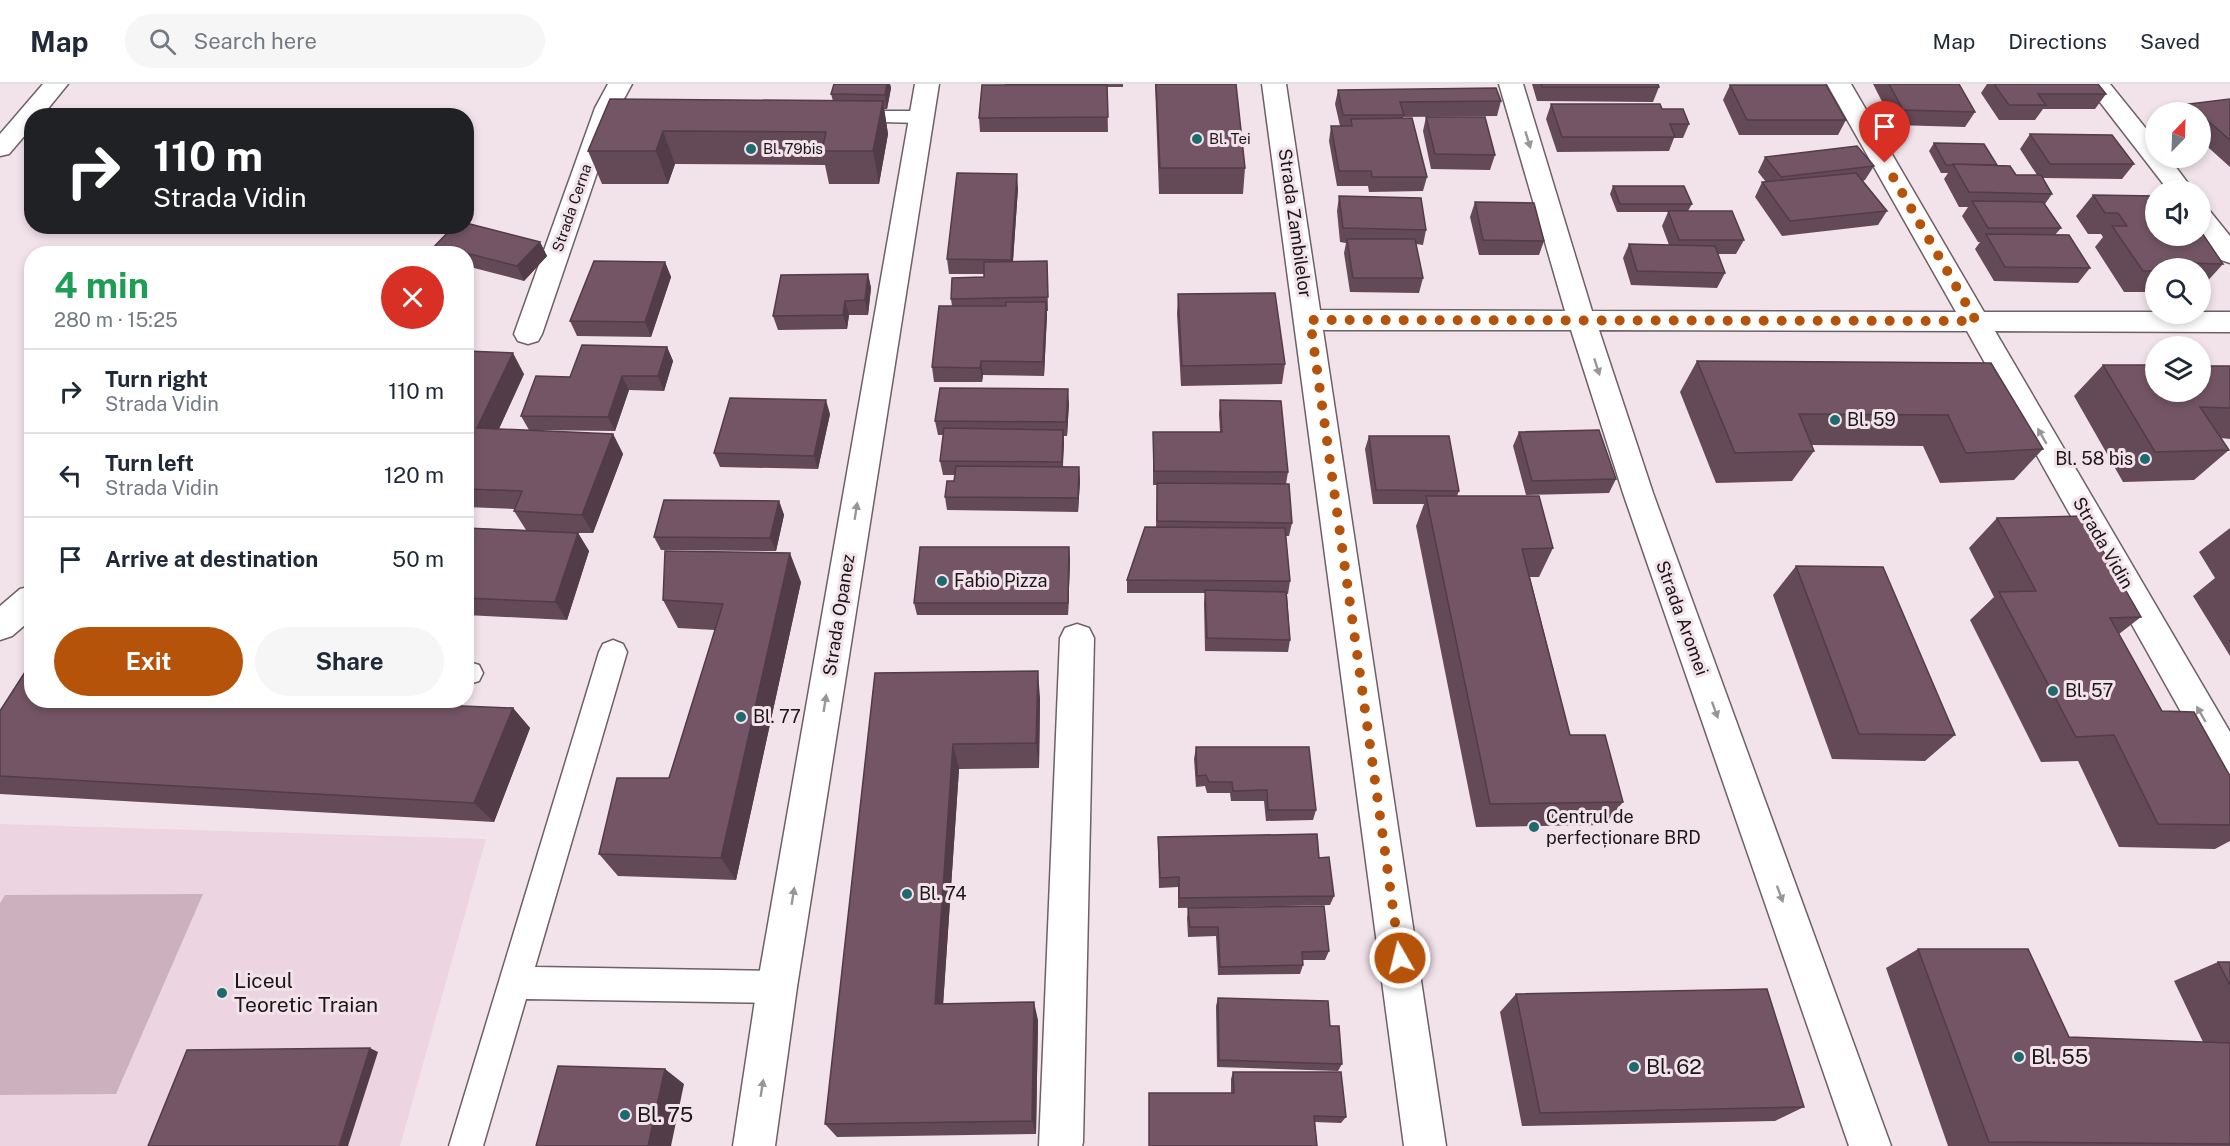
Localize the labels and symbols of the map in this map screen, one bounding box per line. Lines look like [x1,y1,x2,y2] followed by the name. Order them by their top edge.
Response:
[1859,101,1910,163] pin
[2145,102,2211,168] north arrow
[1209,130,1251,147] place label: Bl. Tei
[1524,131,1533,149] one-way arrow
[1190,132,1204,146] marker: Bl. Tei
[763,140,823,157] place label: Bl. 79bis
[744,142,758,156] marker: Bl. 79bis
[1275,147,1316,299] street label: Strada Zambilelor
[549,162,595,254] street label: Strada Cerna
[1592,358,1602,376] one-way arrow
[1847,409,1896,430] place label: Bl. 59
[1828,413,1842,427] marker: Bl. 59
[2037,427,2047,444] one-way arrow
[2055,448,2133,469] place label: Bl. 58 bis
[2138,452,2152,466] marker: Bl. 58 bis
[2069,493,2138,592] street label: Strada Vidin
[852,501,861,520] one-way arrow
[819,552,859,677] street label: Strada Opanez
[1652,558,1713,678] street label: Strada Aromei
[954,570,1048,591] place label: Fabio Pizza
[935,574,949,588] marker: Fabio Pizza
[2065,680,2113,701] place label: Bl. 57
[2046,684,2060,698] marker: Bl. 57
[820,694,829,713] one-way arrow
[1710,701,1720,719] one-way arrow
[753,706,801,727] place label: Bl. 77
[2196,706,2206,723] one-way arrow
[734,710,748,724] marker: Bl. 77
[1546,806,1701,848] place label: Centrul de perfecționare BRD
[1527,820,1541,834] marker: Centrul de perfecționare BRD
[919,883,967,904] place label: Bl. 74
[1776,885,1786,903] one-way arrow
[788,886,797,905] one-way arrow
[900,887,914,901] marker: Bl. 74
[1368,926,1432,990] position arrow
[234,968,378,1017] place label: Liceul Teoretic Traian
[215,986,229,1000] marker: Liceul Teoretic Traian
[2031,1044,2088,1069] place label: Bl. 55
[2012,1050,2026,1064] marker: Bl. 55
[1646,1054,1702,1079] place label: Bl. 62
[1627,1060,1641,1074] marker: Bl. 62
[758,1079,767,1098] one-way arrow
[637,1102,693,1127] place label: Bl. 75
[618,1108,632,1122] marker: Bl. 75

